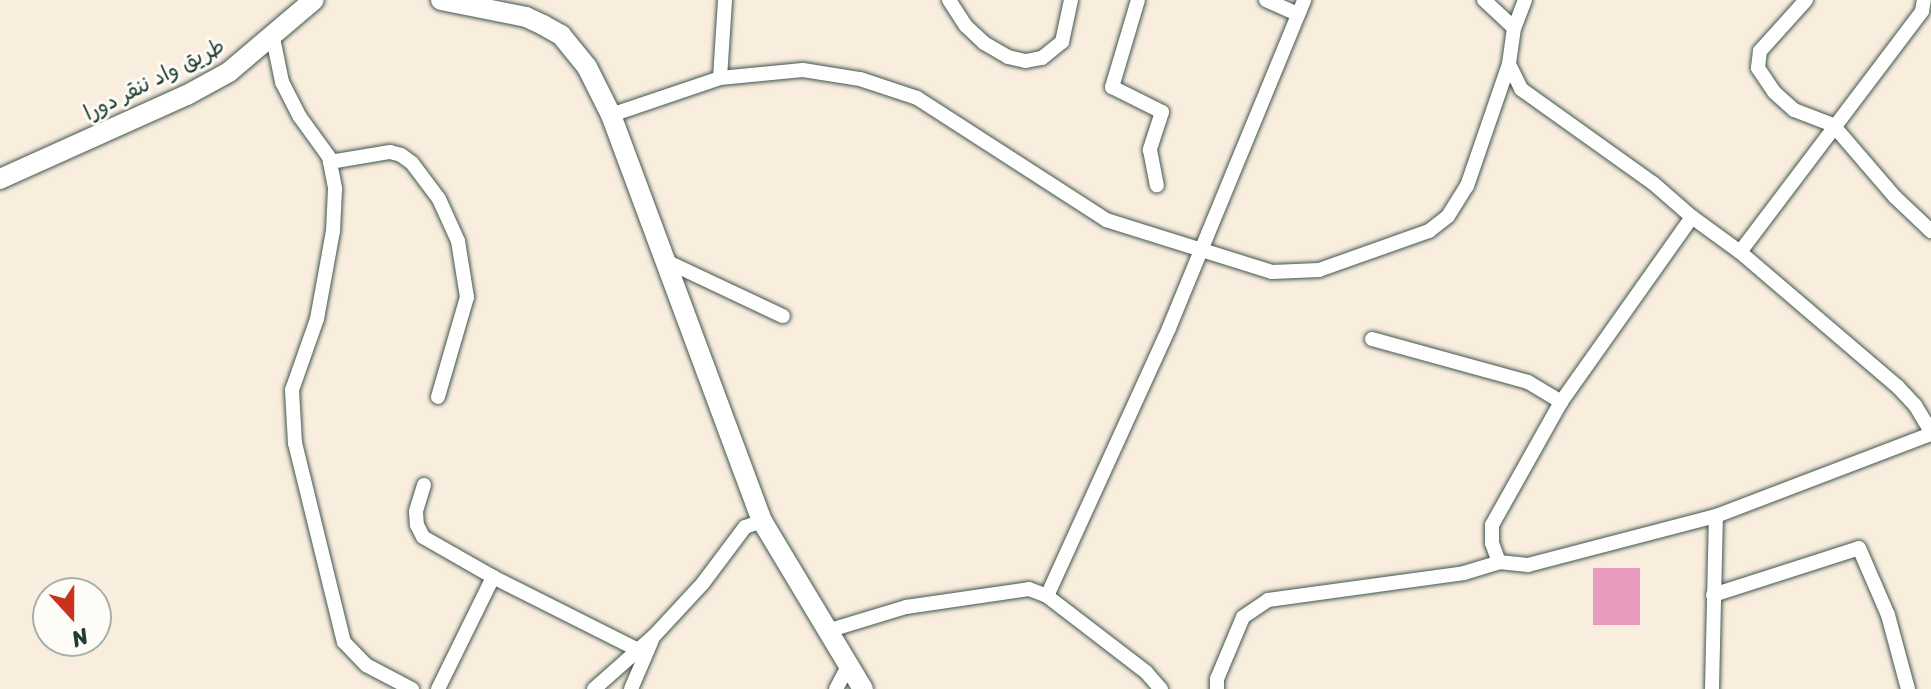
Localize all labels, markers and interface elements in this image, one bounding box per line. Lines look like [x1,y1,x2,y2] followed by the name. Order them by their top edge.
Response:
[79,32,229,126] street label: طريق واد ننقر دورا
[32,577,112,657] north arrow
[66,617,94,659] text: N

